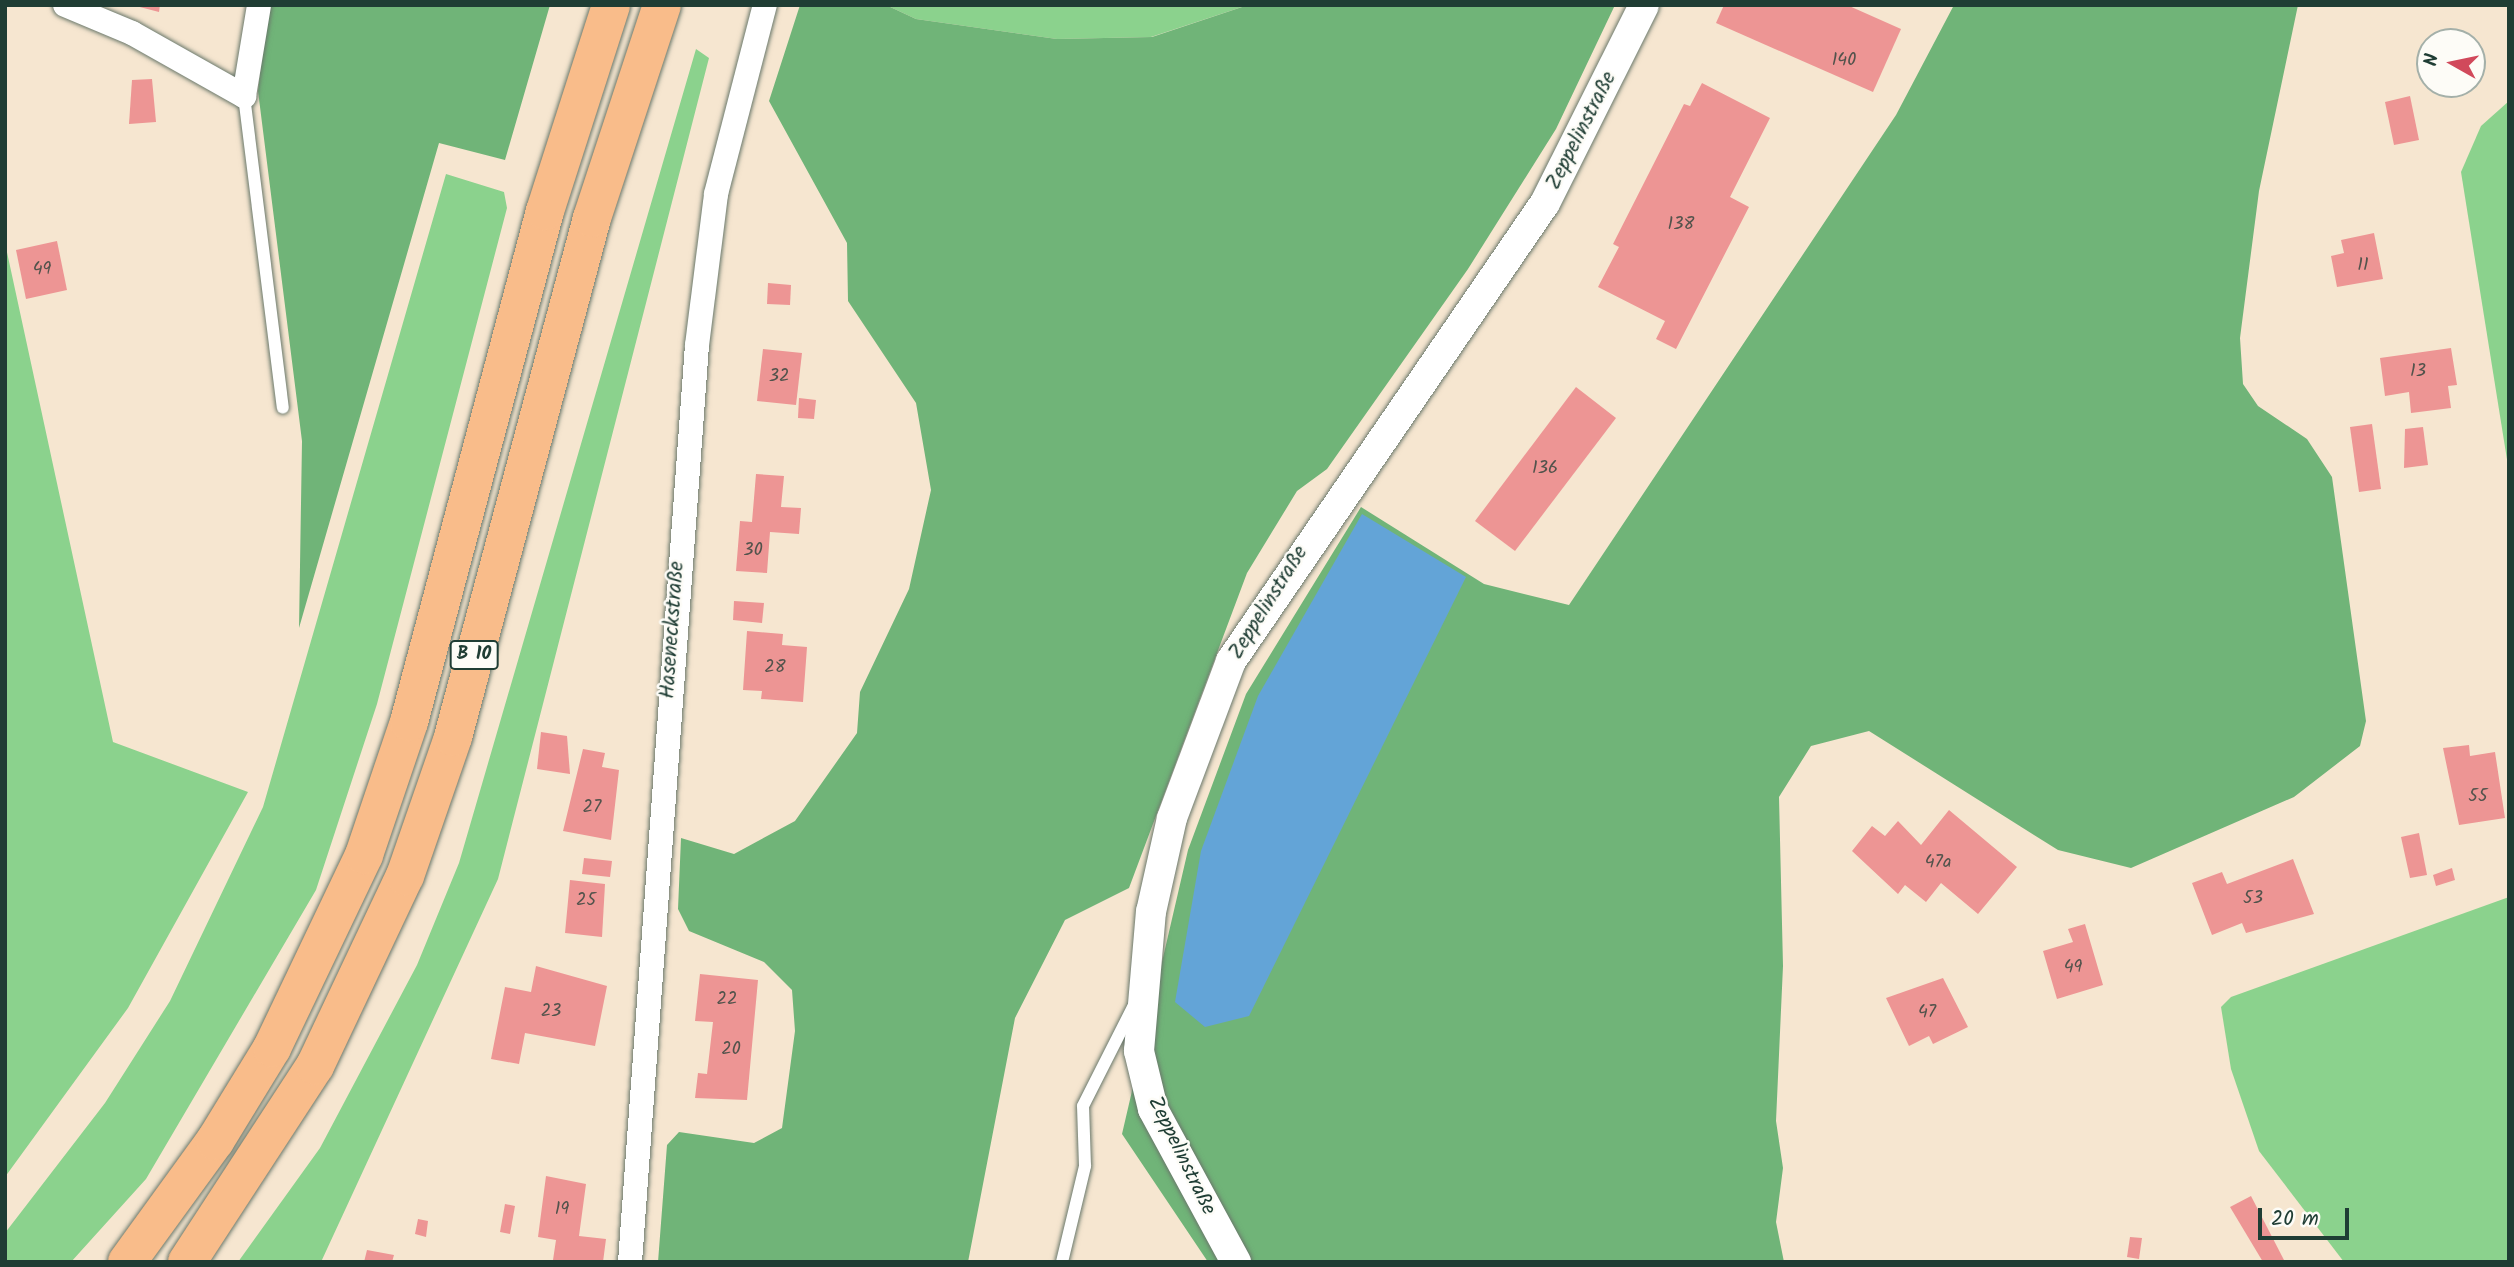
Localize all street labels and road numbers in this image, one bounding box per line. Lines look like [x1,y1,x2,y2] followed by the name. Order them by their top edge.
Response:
[1542,68,1622,194] street label: Zeppelinstraße
[1224,542,1314,664] street label: Zeppelinstraße
[656,560,690,700] street label: Haseneckstraße
[449,640,498,670] road number: B 10
[1141,1093,1221,1219] street label: Zeppelinstraße

